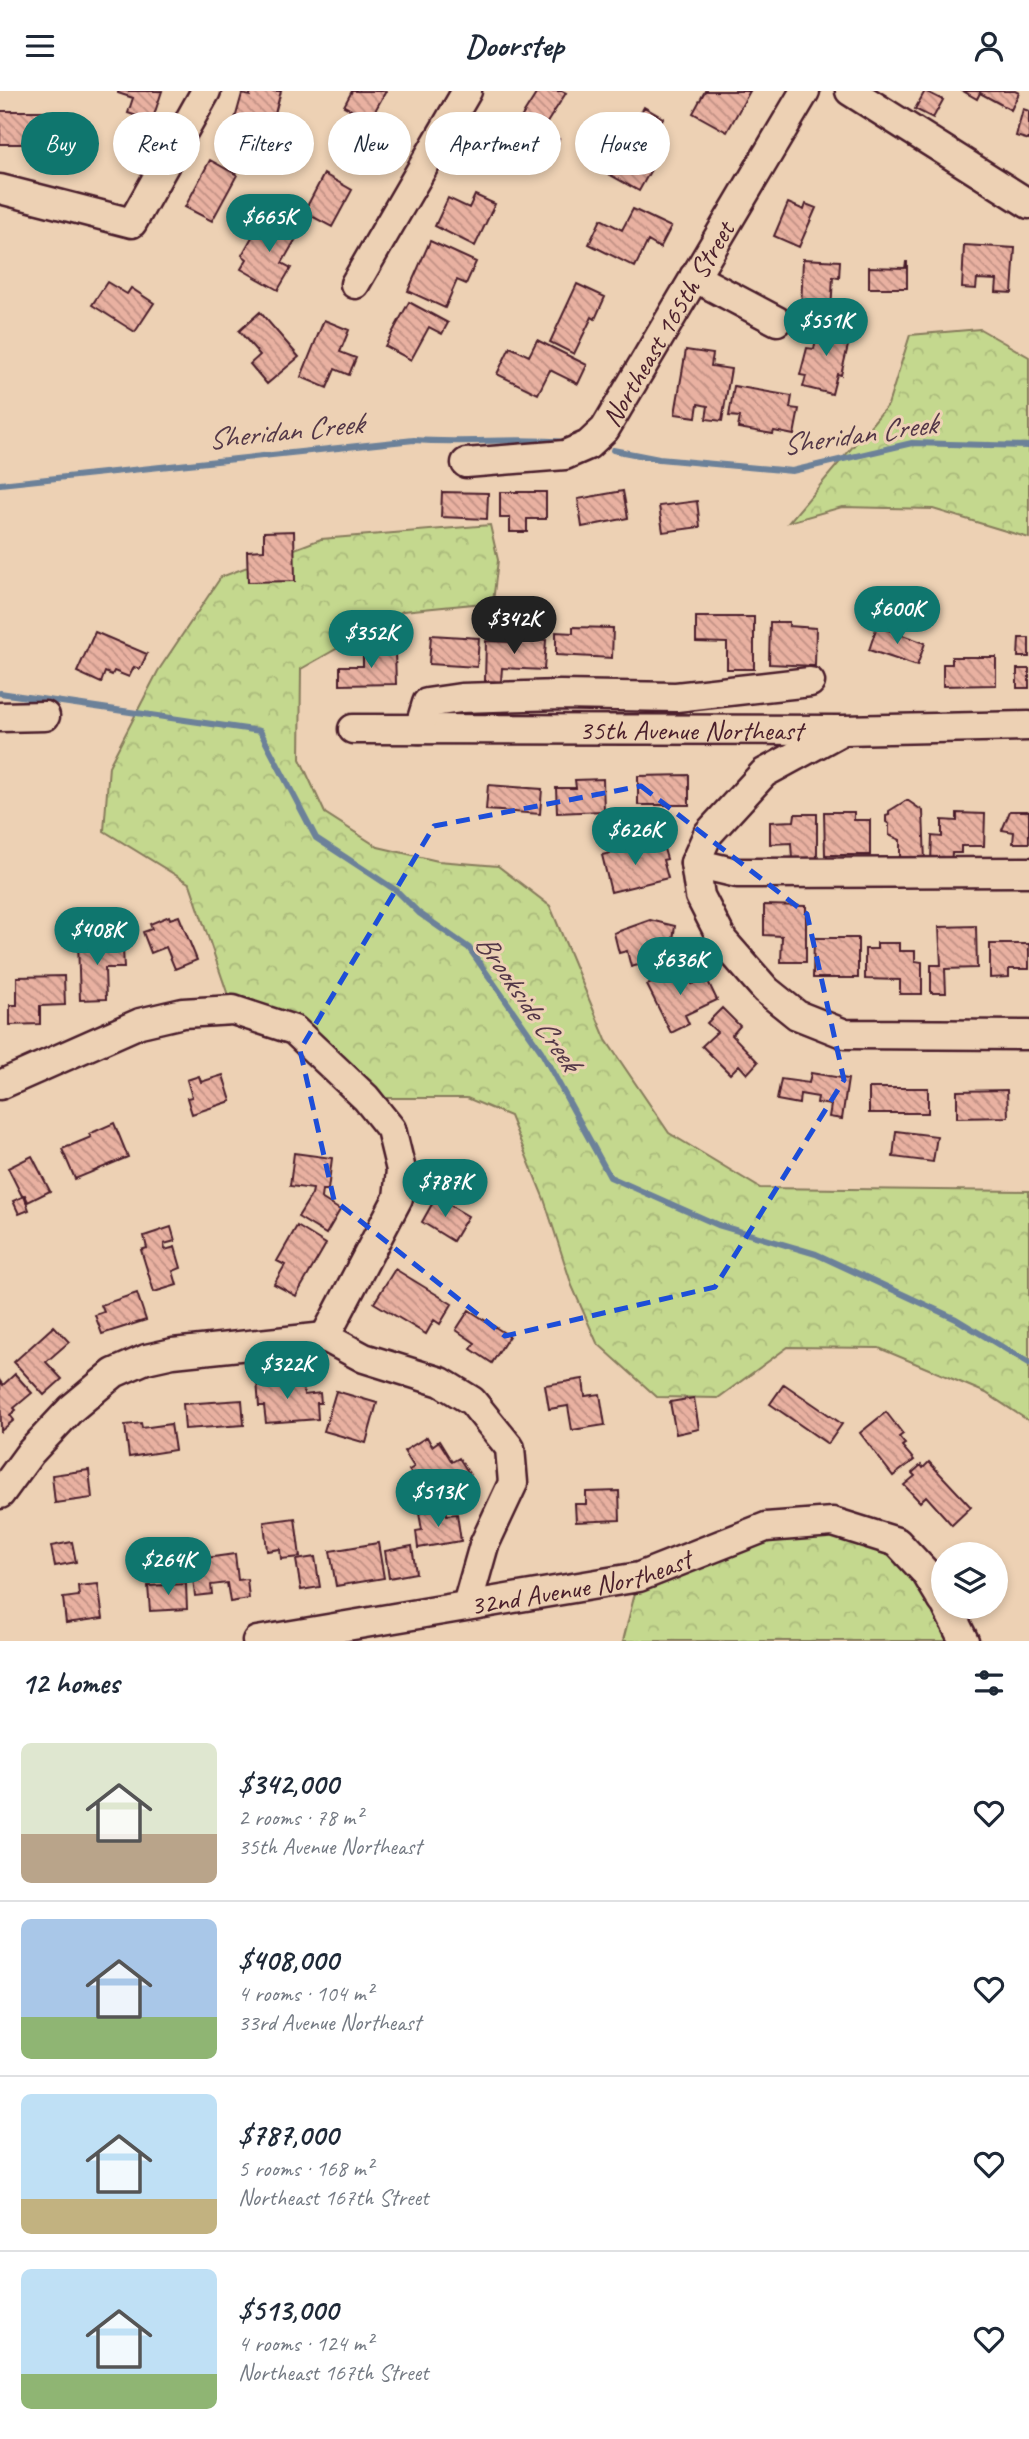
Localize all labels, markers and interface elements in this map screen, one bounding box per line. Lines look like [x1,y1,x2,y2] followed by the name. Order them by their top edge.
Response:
[465,25,564,66] text: Doorstep
[21,27,59,65] icon: menu
[970,27,1008,65] icon: person
[21,112,99,175] chip: Buy
[113,112,200,175] chip: Rent
[214,112,314,175] chip: Filters
[328,112,411,175] chip: New
[425,112,561,175] chip: Apartment
[575,112,670,175] chip: House
[220,195,318,254] pin: $665K
[242,202,296,231] text: $665K
[593,213,743,433] street label: Northeast 165th Street
[777,299,875,358] pin: $551K
[800,306,852,335] text: $551K
[206,403,370,458] water label: Sheridan Creek
[779,404,945,464] water label: Sheridan Creek
[848,587,946,646] pin: $600K
[870,594,924,623] text: $600K
[465,596,563,656] pin: $342K
[487,604,541,633] text: $342K
[322,611,420,670] pin: $352K
[345,618,397,647] text: $352K
[579,712,807,747] street label: 35th Avenue Northeast
[586,807,684,867] pin: $626K
[608,815,662,844] text: $626K
[48,907,146,967] pin: $408K
[70,915,124,944] text: $408K
[467,926,593,1083] water label: Brookside Creek
[631,937,729,997] pin: $636K
[653,945,707,974] text: $636K
[396,1159,494,1219] pin: $787K
[419,1167,471,1196] text: $787K
[238,1341,336,1401] pin: $322K
[260,1349,314,1378] text: $322K
[389,1469,487,1529] pin: $513K
[412,1477,464,1506] text: $513K
[119,1537,217,1597] pin: $264K
[467,1539,699,1623] street label: 32nd Avenue Northeast
[931,1542,1008,1619] map controls
[931,1542,1008,1619] button: layers
[141,1545,195,1574] text: $264K
[21,1664,119,1702] text: 12 homes
[970,1664,1008,1702] icon: filters
[238,1765,338,1803] text: $342,000
[77,1771,161,1855] icon: home
[970,1794,1008,1832] icon: heart
[238,1803,362,1832] text: 2 rooms · 78 m²
[238,1832,422,1861] text: 35th Avenue Northeast
[238,1941,338,1979] text: $408,000
[77,1947,161,2031] icon: home
[970,1970,1008,2008] icon: heart
[238,1979,373,2008] text: 4 rooms · 104 m²
[238,2008,421,2037] text: 33rd Avenue Northeast
[238,2116,338,2154] text: $787,000
[77,2122,161,2206] icon: home
[970,2145,1008,2183] icon: heart
[238,2154,373,2183] text: 5 rooms · 168 m²
[238,2183,428,2212] text: Northeast 167th Street
[238,2291,338,2329] text: $513,000
[77,2297,161,2381] icon: home
[970,2320,1008,2358] icon: heart
[238,2329,373,2358] text: 4 rooms · 124 m²
[238,2358,428,2387] text: Northeast 167th Street

